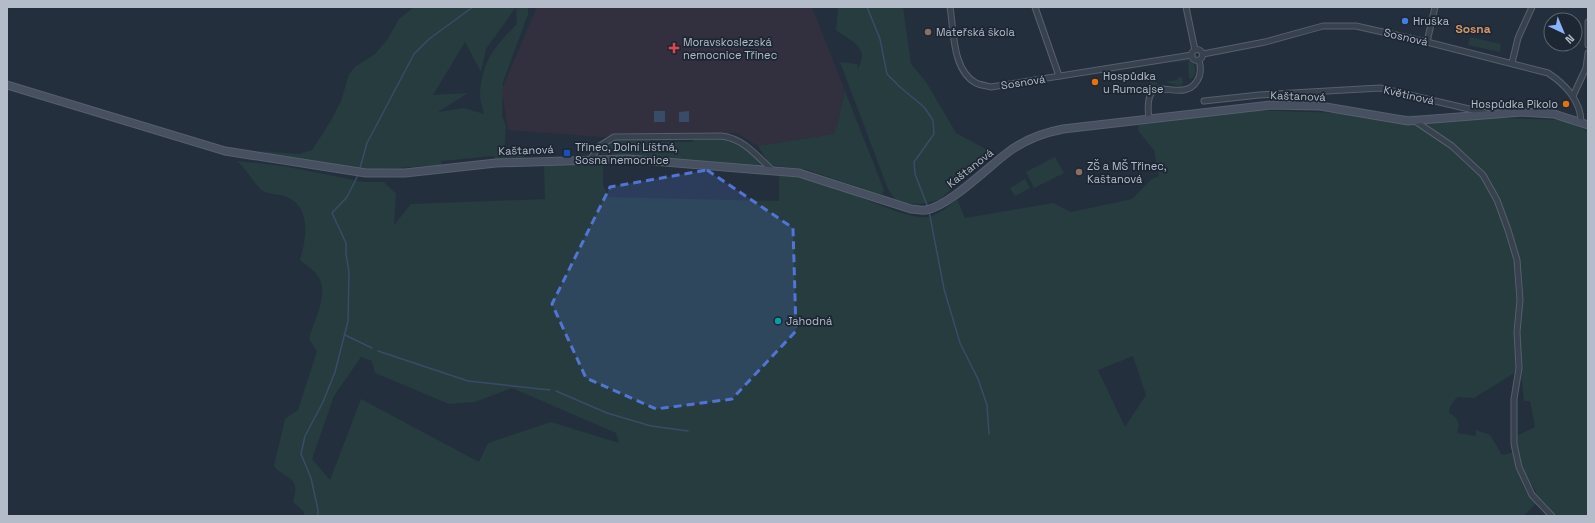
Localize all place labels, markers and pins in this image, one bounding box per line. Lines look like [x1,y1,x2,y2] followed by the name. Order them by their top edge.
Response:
[1413,14,1450,28] place label: Hruška
[1400,16,1410,26] marker: Hruška
[936,25,1016,39] place label: Mateřská škola
[923,27,933,37] marker: Mateřská škola
[683,35,777,62] place label: Moravskoslezská nemocnice Třinec
[668,42,680,54] marker: Moravskoslezská nemocnice Třinec
[1103,69,1164,96] place label: Hospůdka u Rumcajse
[1090,77,1100,87] marker: Hospůdka u Rumcajse
[1471,97,1558,111] place label: Hospůdka Pikolo
[1561,99,1571,109] marker: Hospůdka Pikolo
[575,140,678,167] place label: Třinec, Dolní Líštná, Sosna nemocnice
[562,148,572,158] marker: Třinec, Dolní Líštná, Sosna nemocnice
[1087,159,1167,186] place label: ZŠ a MŠ Třinec, Kaštanová
[1074,167,1084,177] marker: ZŠ a MŠ Třinec, Kaštanová
[786,314,833,328] place label: Jahodná
[773,316,783,326] marker: Jahodná

